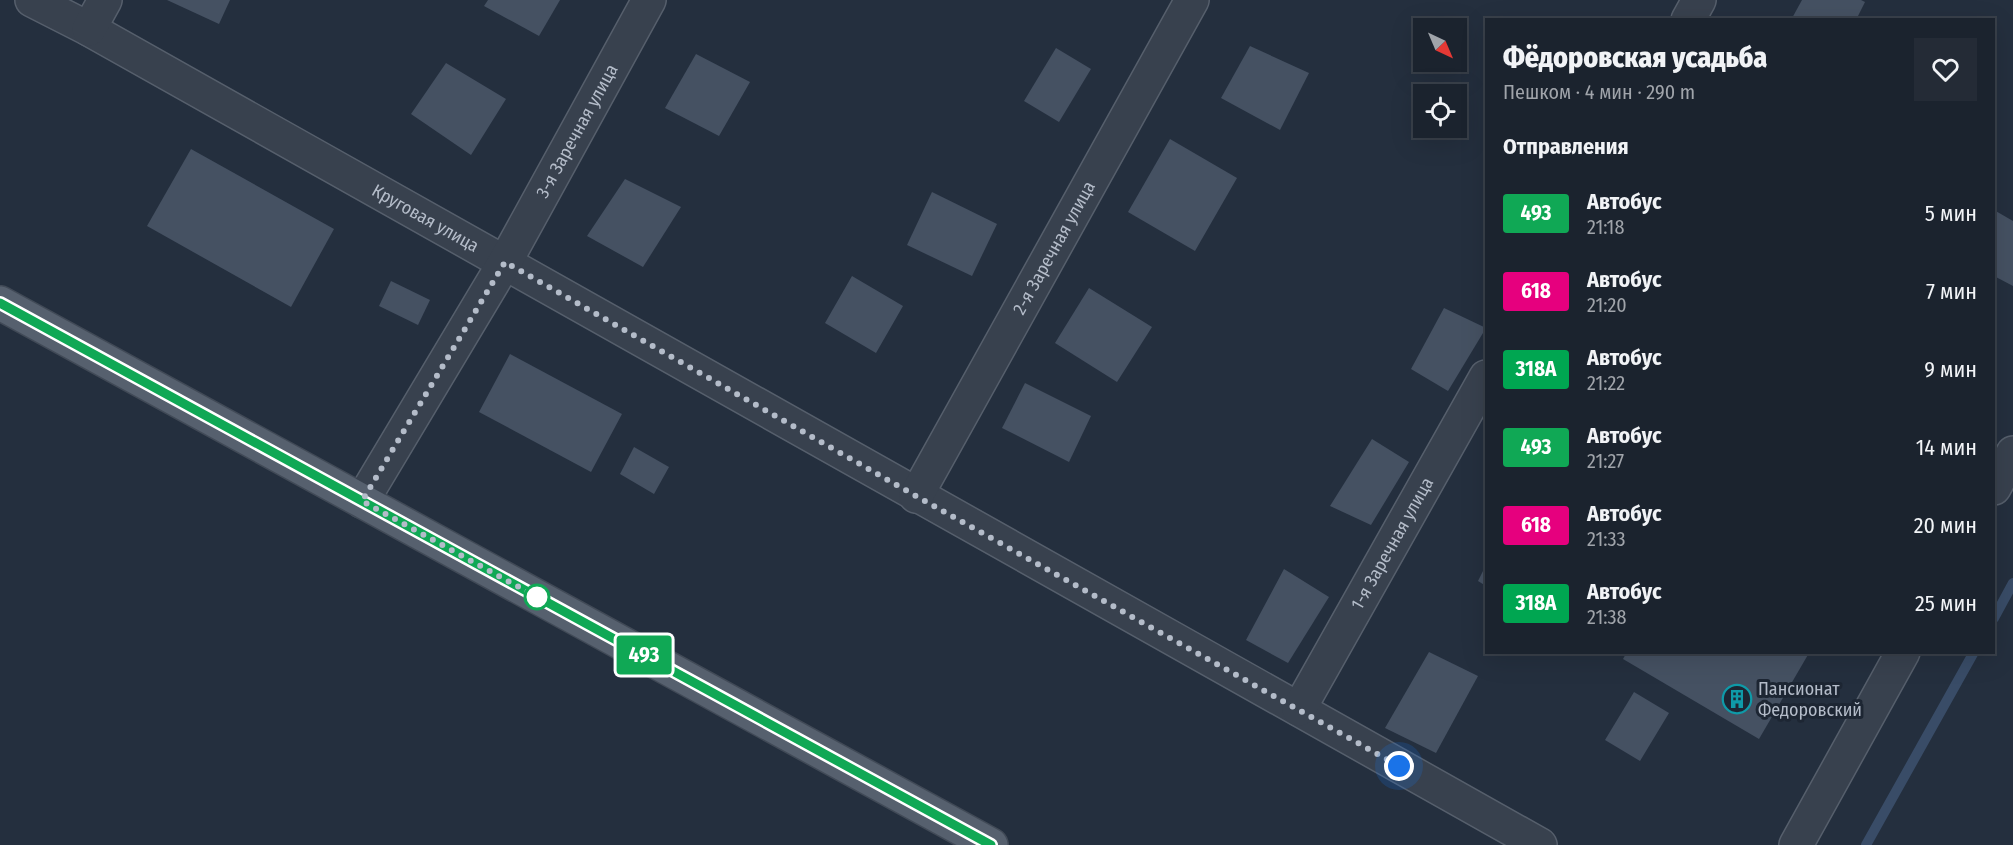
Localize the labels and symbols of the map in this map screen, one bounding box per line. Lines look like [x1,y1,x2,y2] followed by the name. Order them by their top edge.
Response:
[1413,18,1467,72] north arrow
[531,60,623,202] street label: 3-я Заречная улица
[1008,177,1100,318] street label: 2-я Заречная улица
[368,179,483,257] street label: Круговая улица
[1346,473,1438,613] street label: 1-я Заречная улица
[524,584,550,610] unlabelled marker
[610,636,678,674] line badge: 493
[1758,678,1862,721] place label: Пансионат Федоровский
[1721,683,1753,715] building icon: Пансионат Федоровский
[1384,751,1414,781] your location

